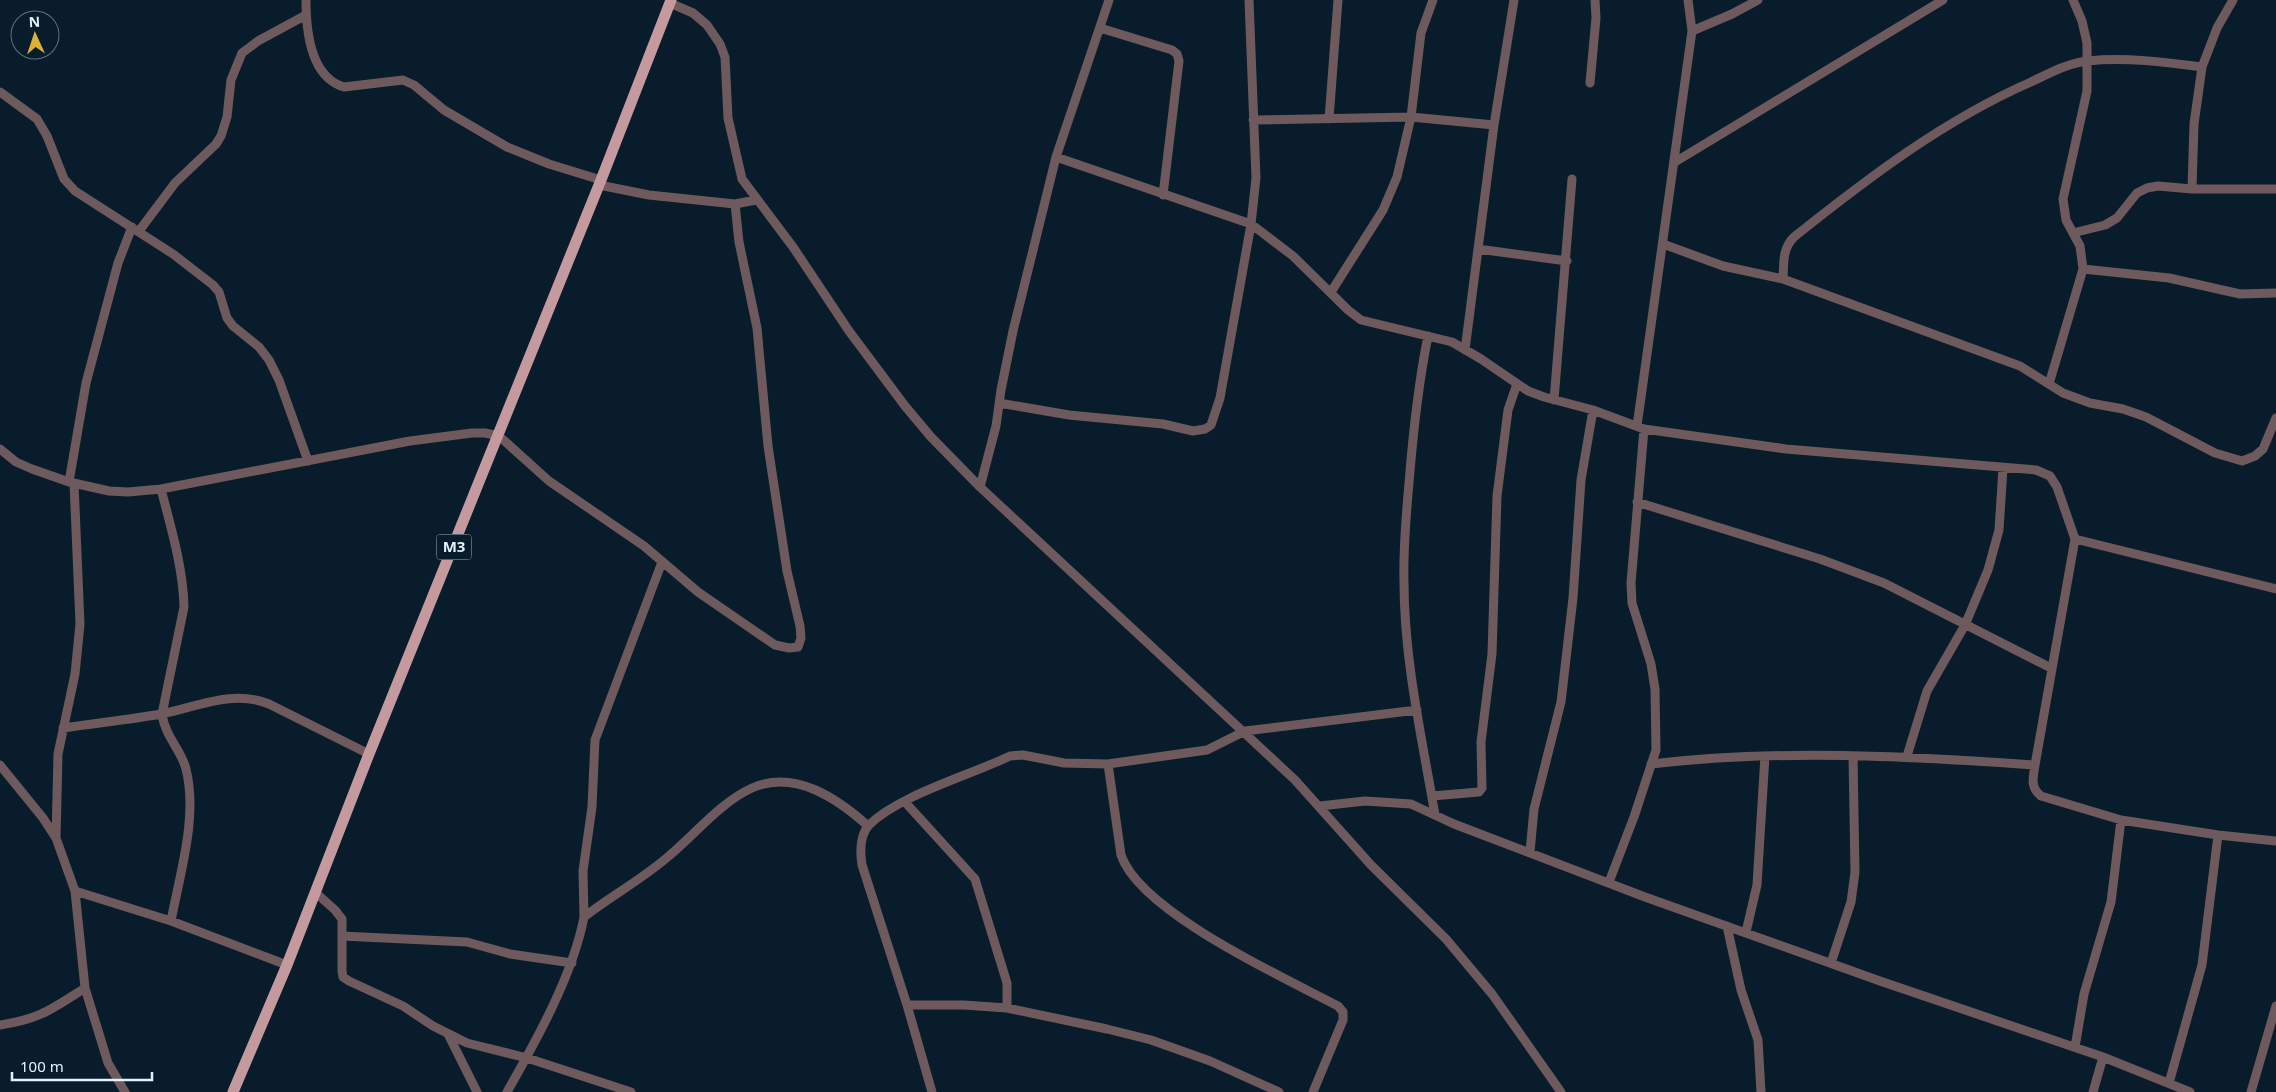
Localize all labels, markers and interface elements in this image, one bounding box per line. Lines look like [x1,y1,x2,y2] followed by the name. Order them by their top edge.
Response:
[10,10,60,60] north arrow
[28,12,40,31] text: N
[436,534,472,560] road number: M3
[12,1050,152,1082] scale bar
[20,1056,64,1076] text: 100 m

